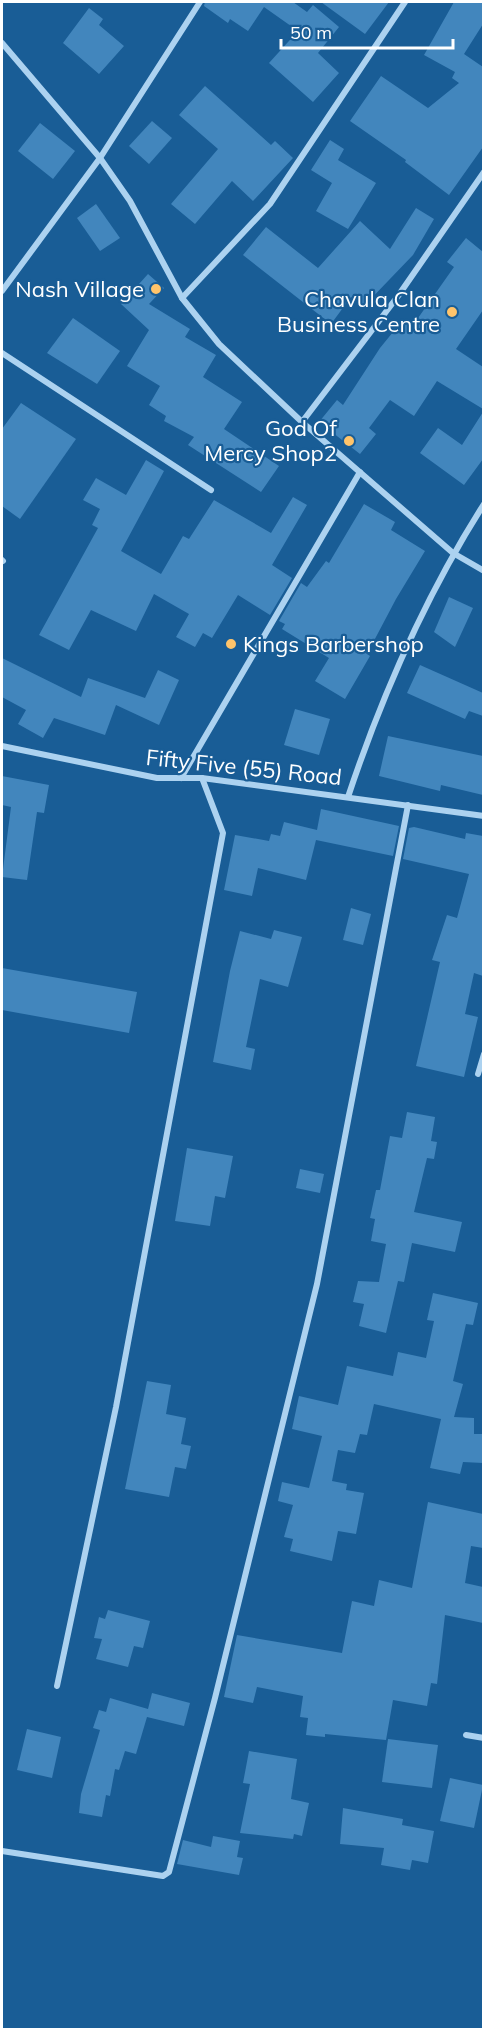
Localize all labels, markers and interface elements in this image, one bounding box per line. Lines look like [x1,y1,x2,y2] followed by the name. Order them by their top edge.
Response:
[281,12,454,50] scale bar
[290,21,332,44] text: 50 m
[15,275,144,303] place label: Nash Village
[149,282,163,296] marker: Nash Village
[277,285,440,338] place label: Chavula Clan Business Centre
[445,305,459,319] marker: Chavula Clan Business Centre
[204,414,338,467] place label: God Of Mercy Shop2
[342,434,356,448] marker: God Of Mercy Shop2
[243,630,424,658] place label: Kings Barbershop
[224,637,238,651] marker: Kings Barbershop
[145,743,343,791] street label: Fifty Five (55) Road

